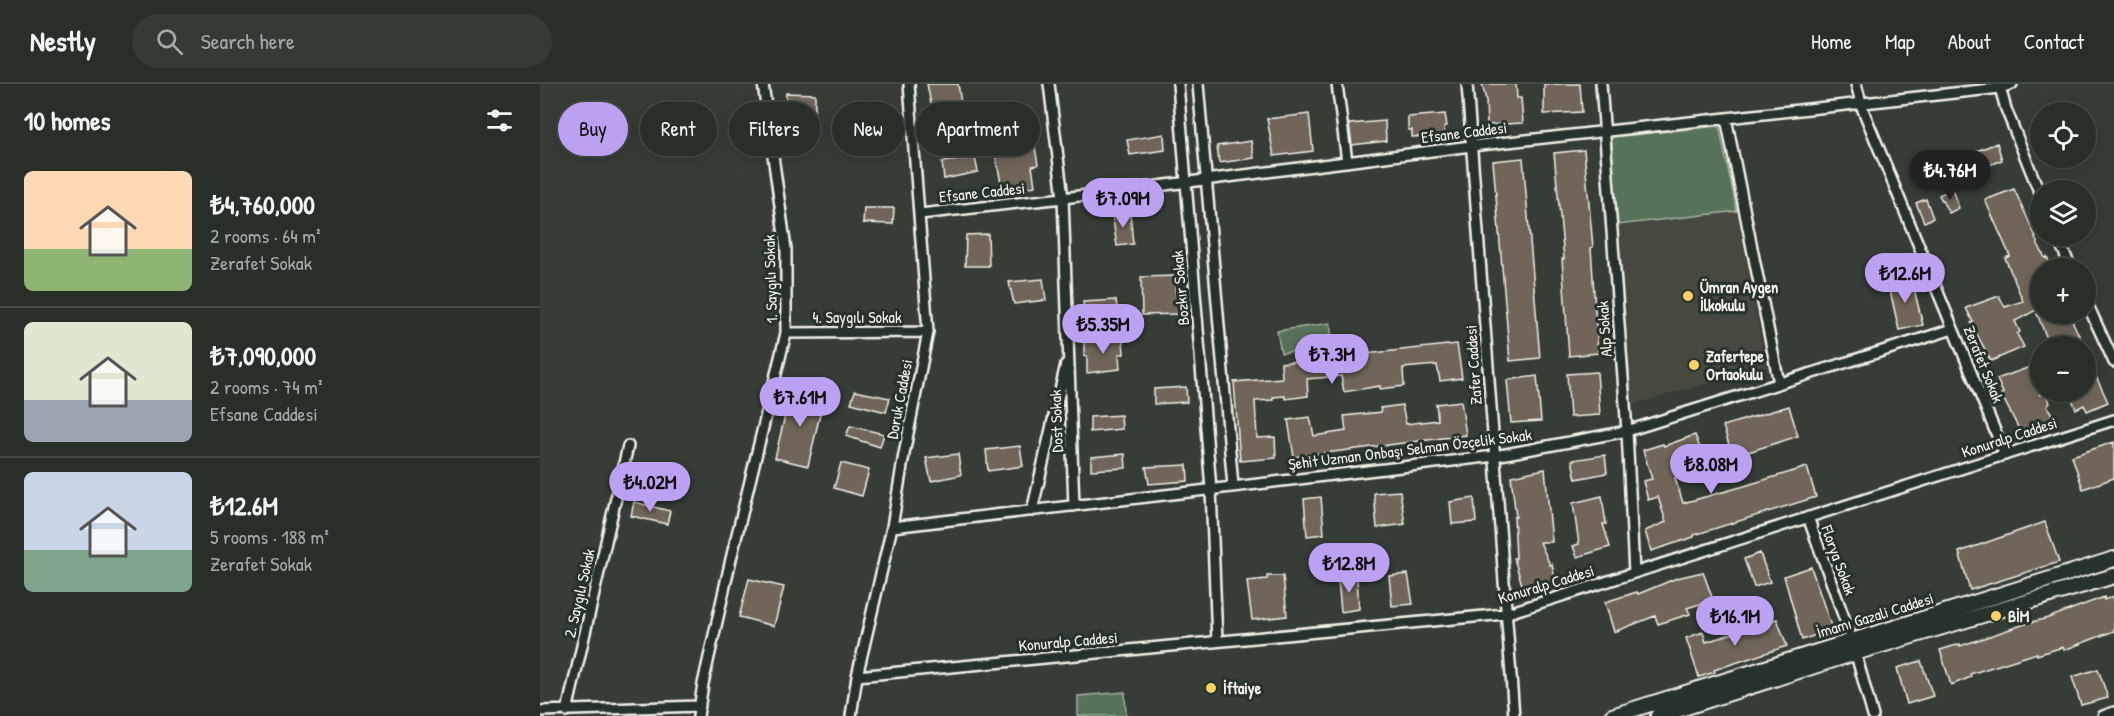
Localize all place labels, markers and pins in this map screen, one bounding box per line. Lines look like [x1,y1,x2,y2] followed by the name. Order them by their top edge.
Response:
[1901,150,1999,201] pin: ₺4.76M
[1074,178,1172,229] pin: ₺7.09M
[1856,253,1954,304] pin: ₺12.6M
[1700,276,1778,316] place label: Ümran Aygen İlkokulu
[1681,289,1695,303] marker: Ümran Aygen İlkokulu
[1054,304,1152,355] pin: ₺5.35M
[1290,334,1374,385] pin: ₺7.3M
[1706,345,1764,385] place label: Zafertepe Ortaokulu
[1687,358,1701,372] marker: Zafertepe Ortaokulu
[751,377,849,428] pin: ₺7.61M
[1662,444,1760,495] pin: ₺8.08M
[601,462,699,513] pin: ₺4.02M
[1300,543,1398,594] pin: ₺12.8M
[1686,596,1784,647] pin: ₺16.1M
[2008,605,2030,627] place label: BİM
[1989,609,2003,623] marker: BİM
[1223,677,1262,700] place label: İftaiye
[1204,681,1218,695] marker: İftaiye

